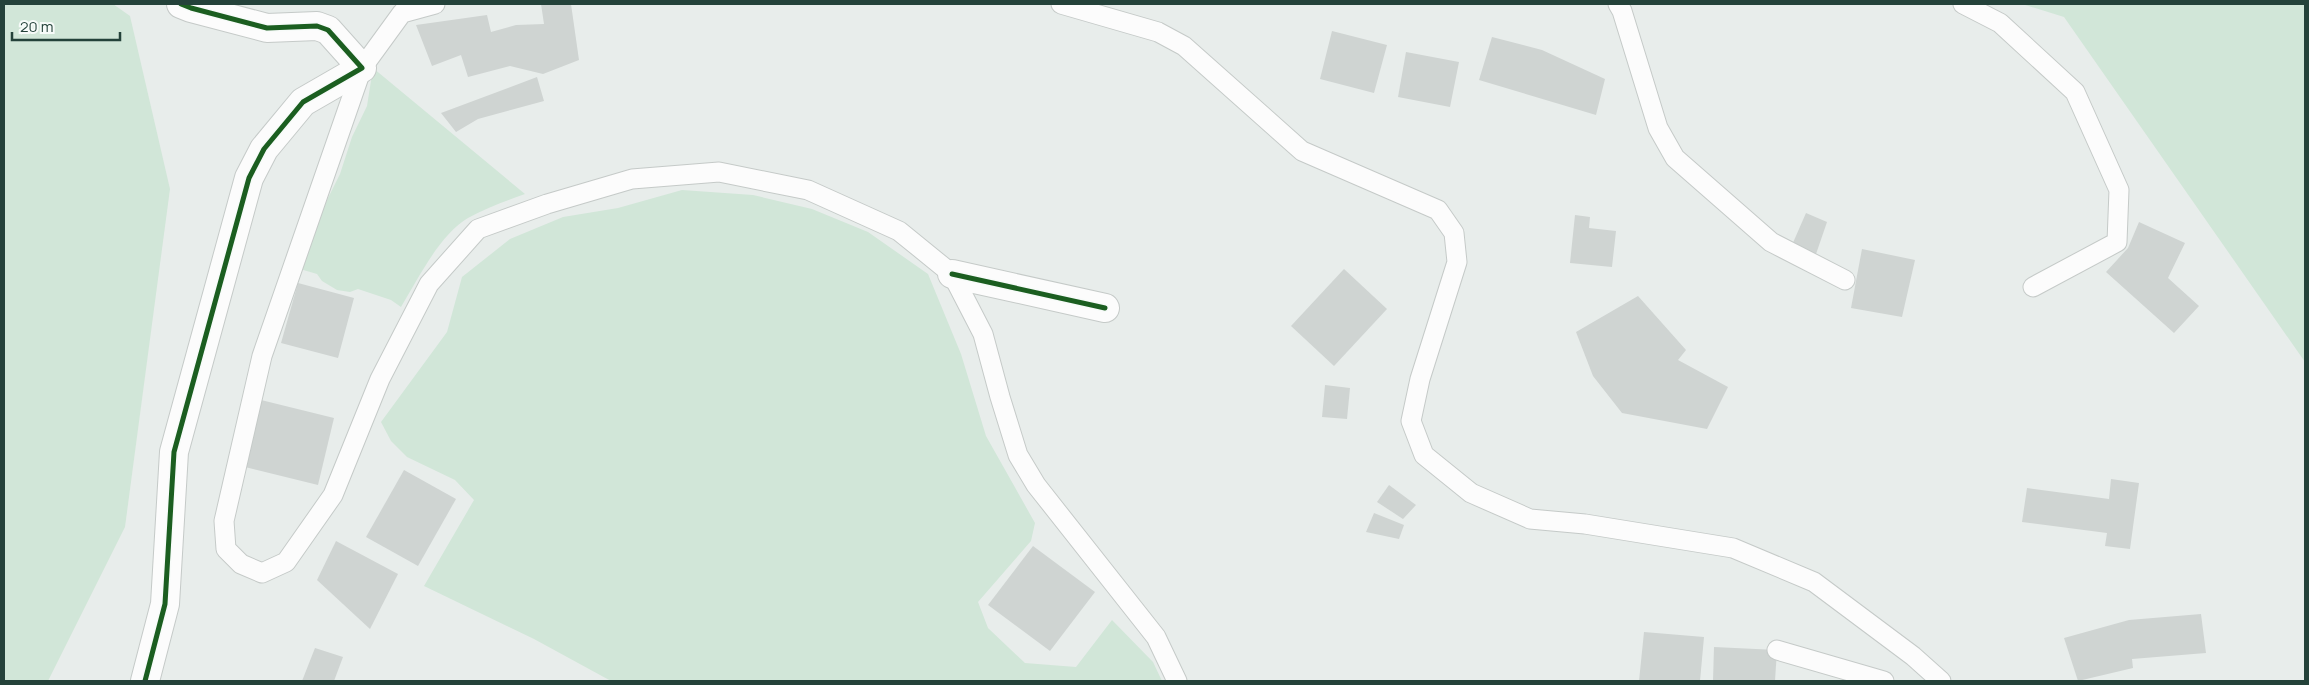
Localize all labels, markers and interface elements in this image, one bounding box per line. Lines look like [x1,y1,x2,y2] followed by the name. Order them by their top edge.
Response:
[12,10,120,42] scale bar
[20,16,53,37] text: 20 m

